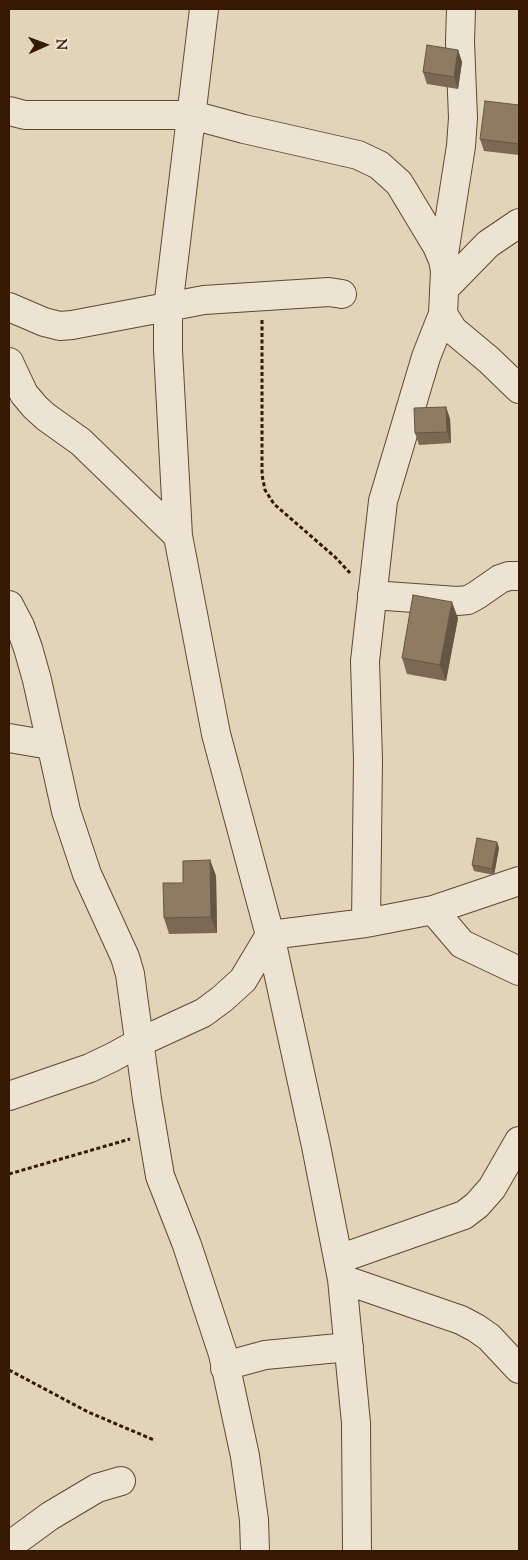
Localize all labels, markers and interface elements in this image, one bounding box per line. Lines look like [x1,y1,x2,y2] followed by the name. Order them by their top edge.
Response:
[20,20,70,70] north arrow
[50,39,70,50] text: N

